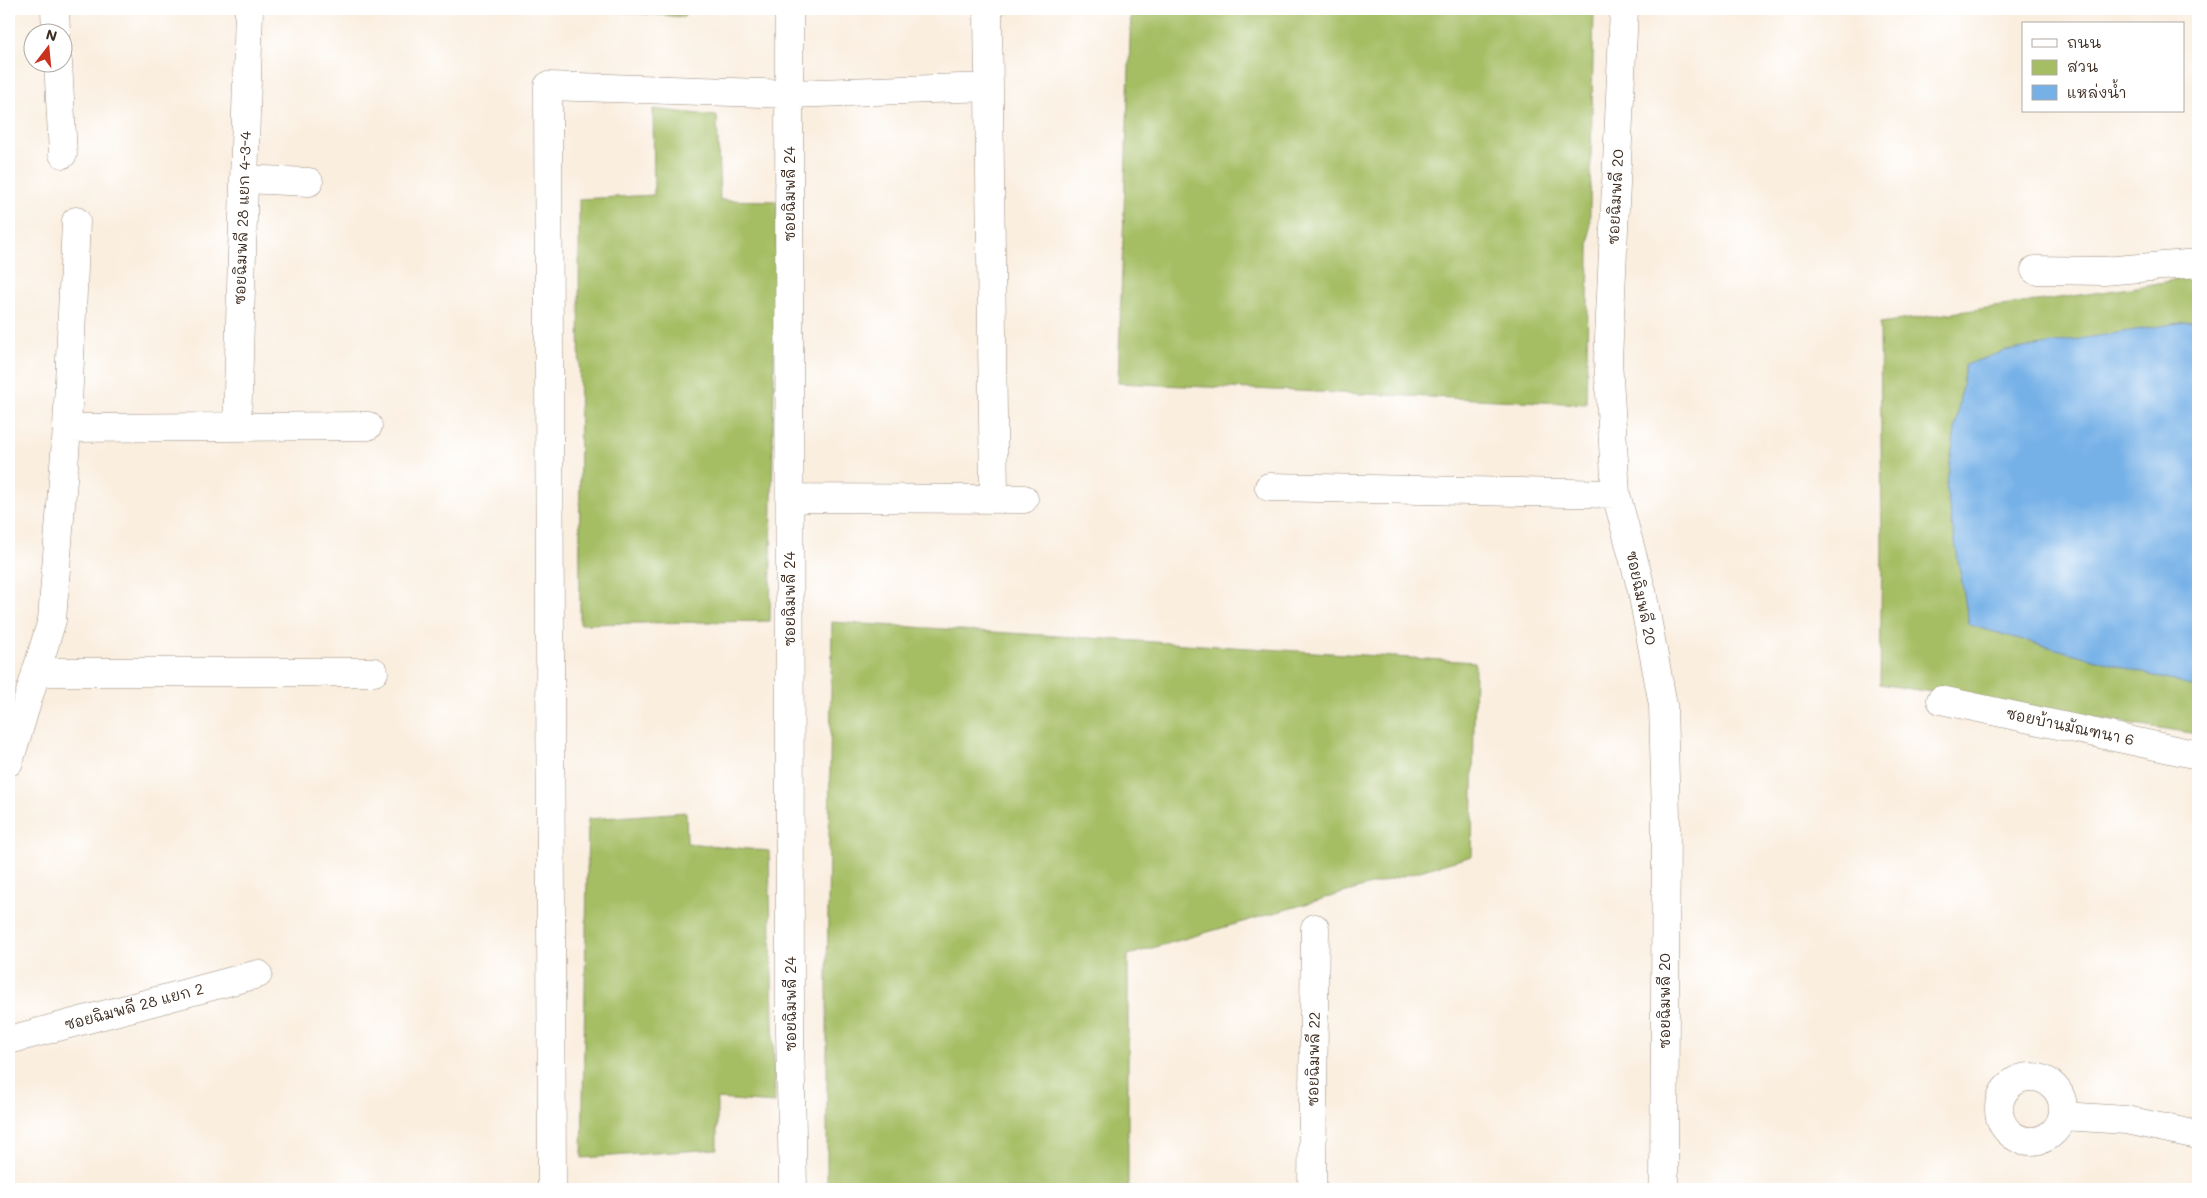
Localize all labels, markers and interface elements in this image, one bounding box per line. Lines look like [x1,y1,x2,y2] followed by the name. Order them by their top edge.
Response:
[22,22,72,72] north arrow
[2022,22,2184,112] legend
[44,24,59,46] text: N
[2067,32,2101,52] text: ถนน
[2067,56,2098,76] text: สวน
[2067,79,2127,102] text: แหล่งน้ำ
[229,131,255,305] street label: ซอยฉิมพลี 28 แยก 4-3-4
[779,146,799,242] street label: ซอยฉิมพลี 24
[1603,149,1627,245] street label: ซอยฉิมพลี 20
[1622,549,1662,647] street label: ซอยฉิมพลี 20
[779,551,799,647] street label: ซอยฉิมพลี 24
[2004,703,2136,749] street label: ซอยบ้านมัณฑนา 6
[1654,953,1674,1049] street label: ซอยฉิมพลี 20
[780,956,800,1052] street label: ซอยฉิมพลี 24
[62,978,205,1034] street label: ซอยฉิมพลี 28 แยก 2
[1302,1012,1324,1106] street label: ซอยฉิมพลี 22

